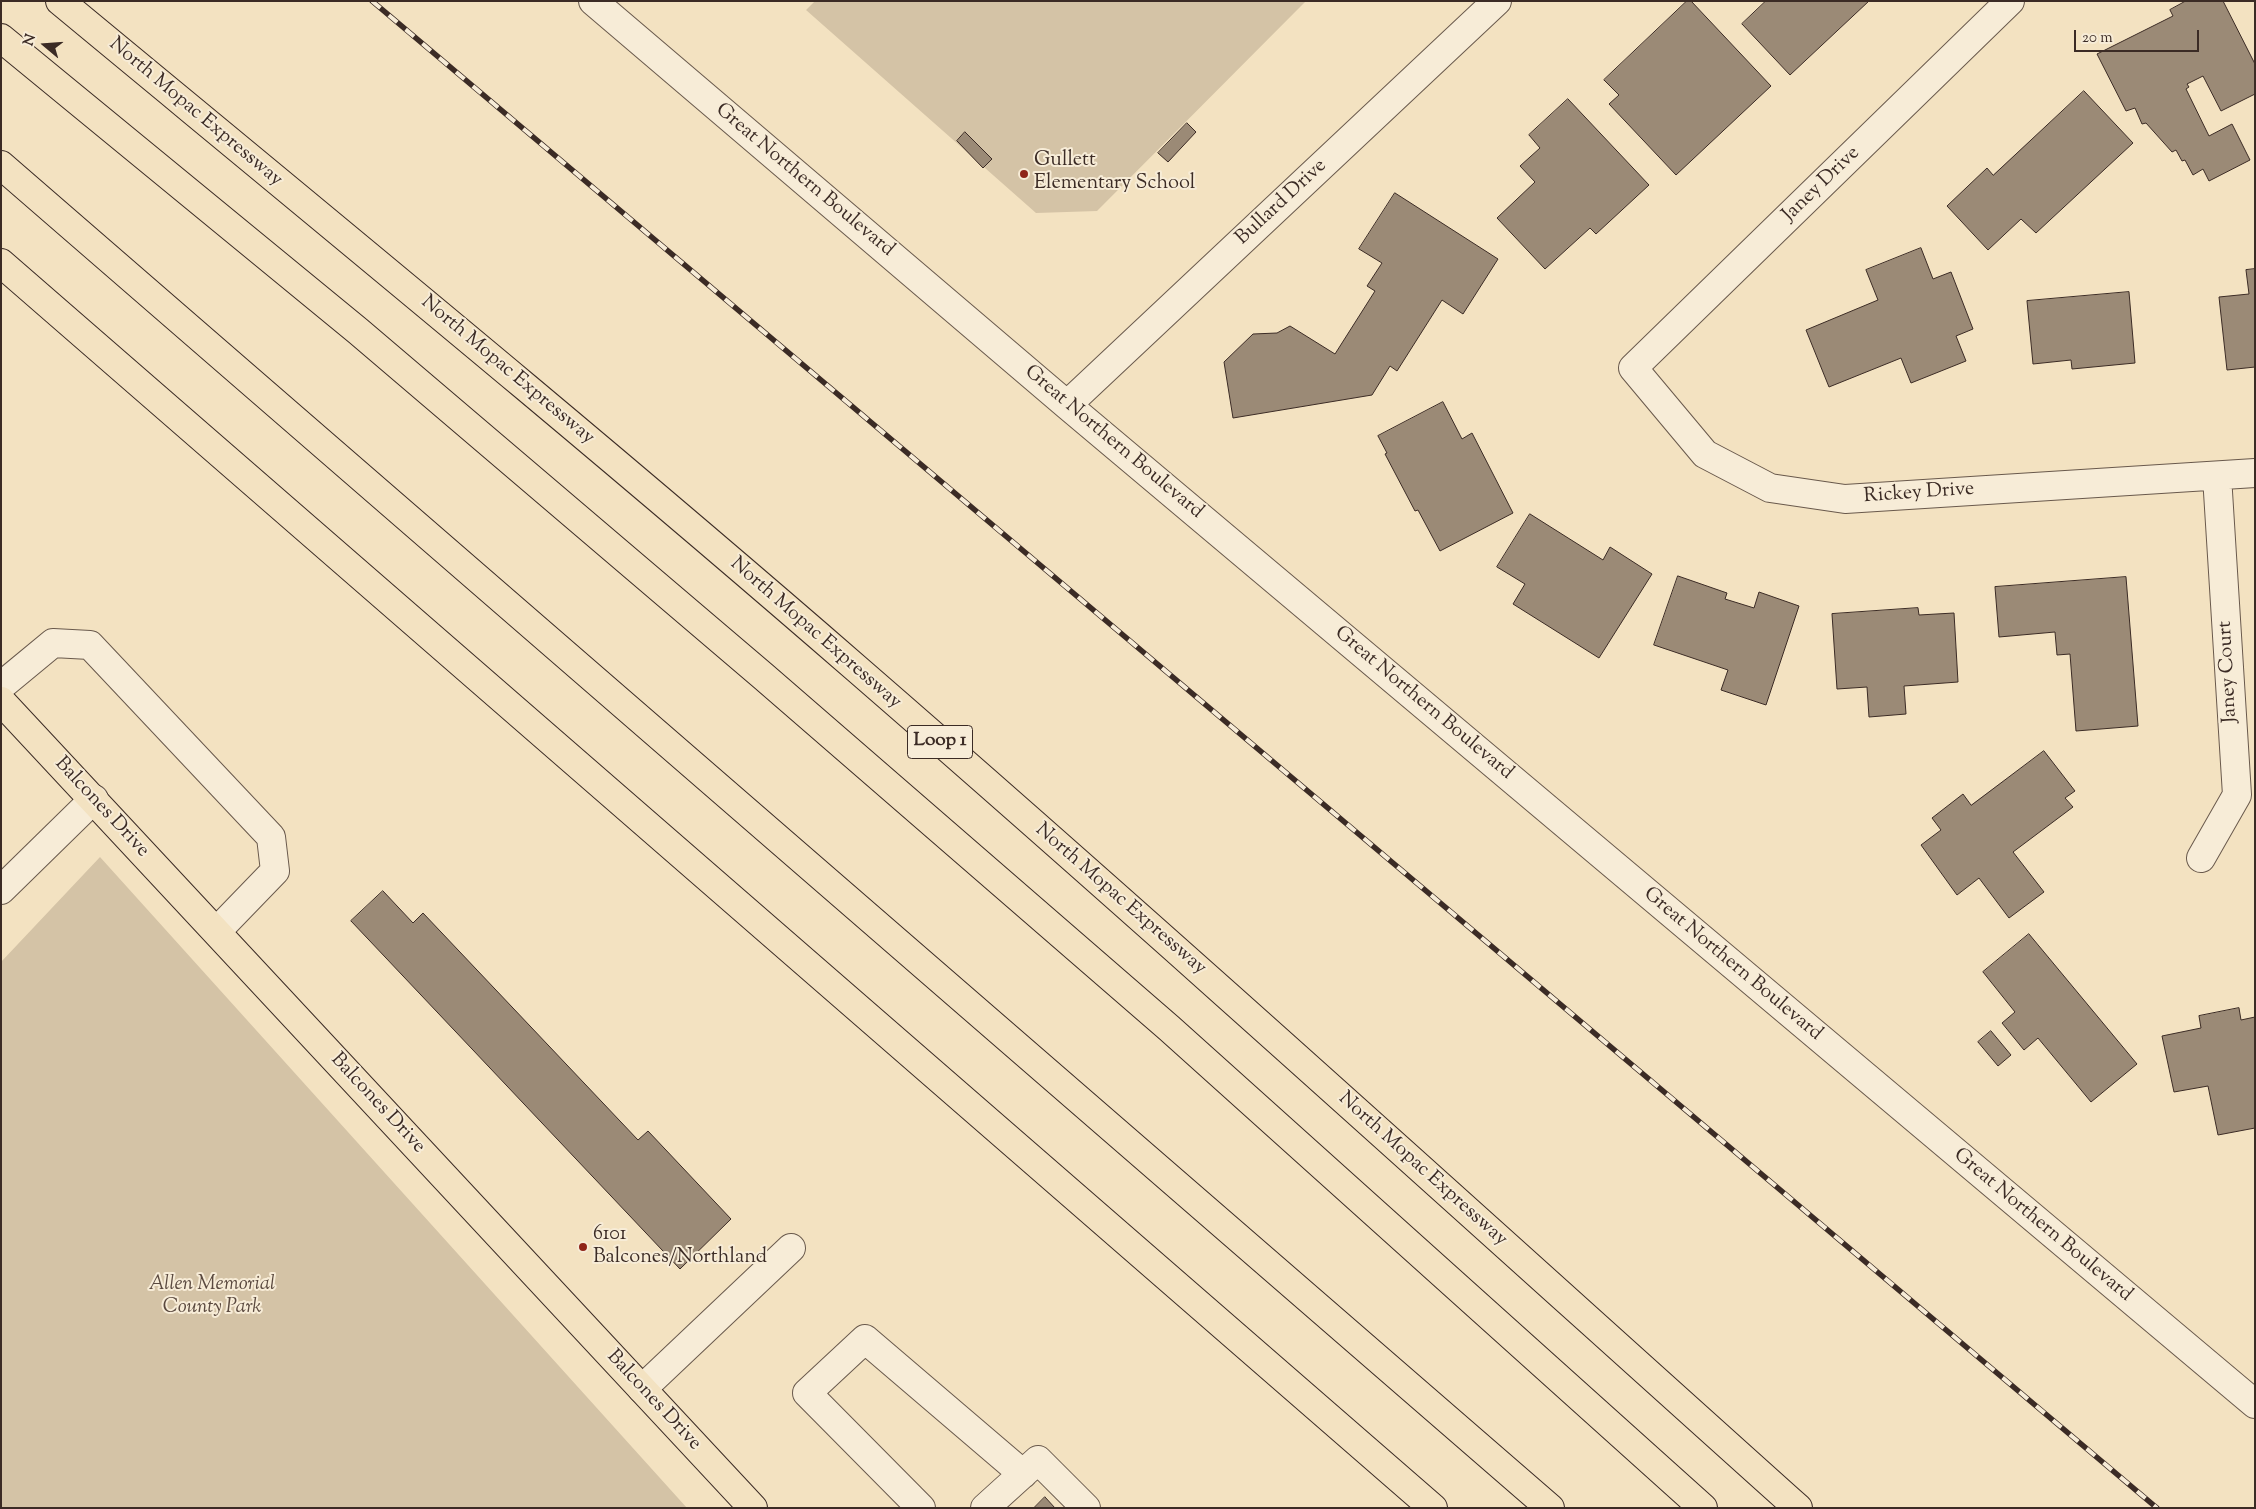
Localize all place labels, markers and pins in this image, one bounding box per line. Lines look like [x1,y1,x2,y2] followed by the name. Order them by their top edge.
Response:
[1034,150,1195,197] place label: Gullett Elementary School
[1018,168,1030,180] marker: Gullett Elementary School
[593,1224,767,1271] place label: 6101 Balcones/Northland
[577,1241,589,1253] marker: 6101 Balcones/Northland

